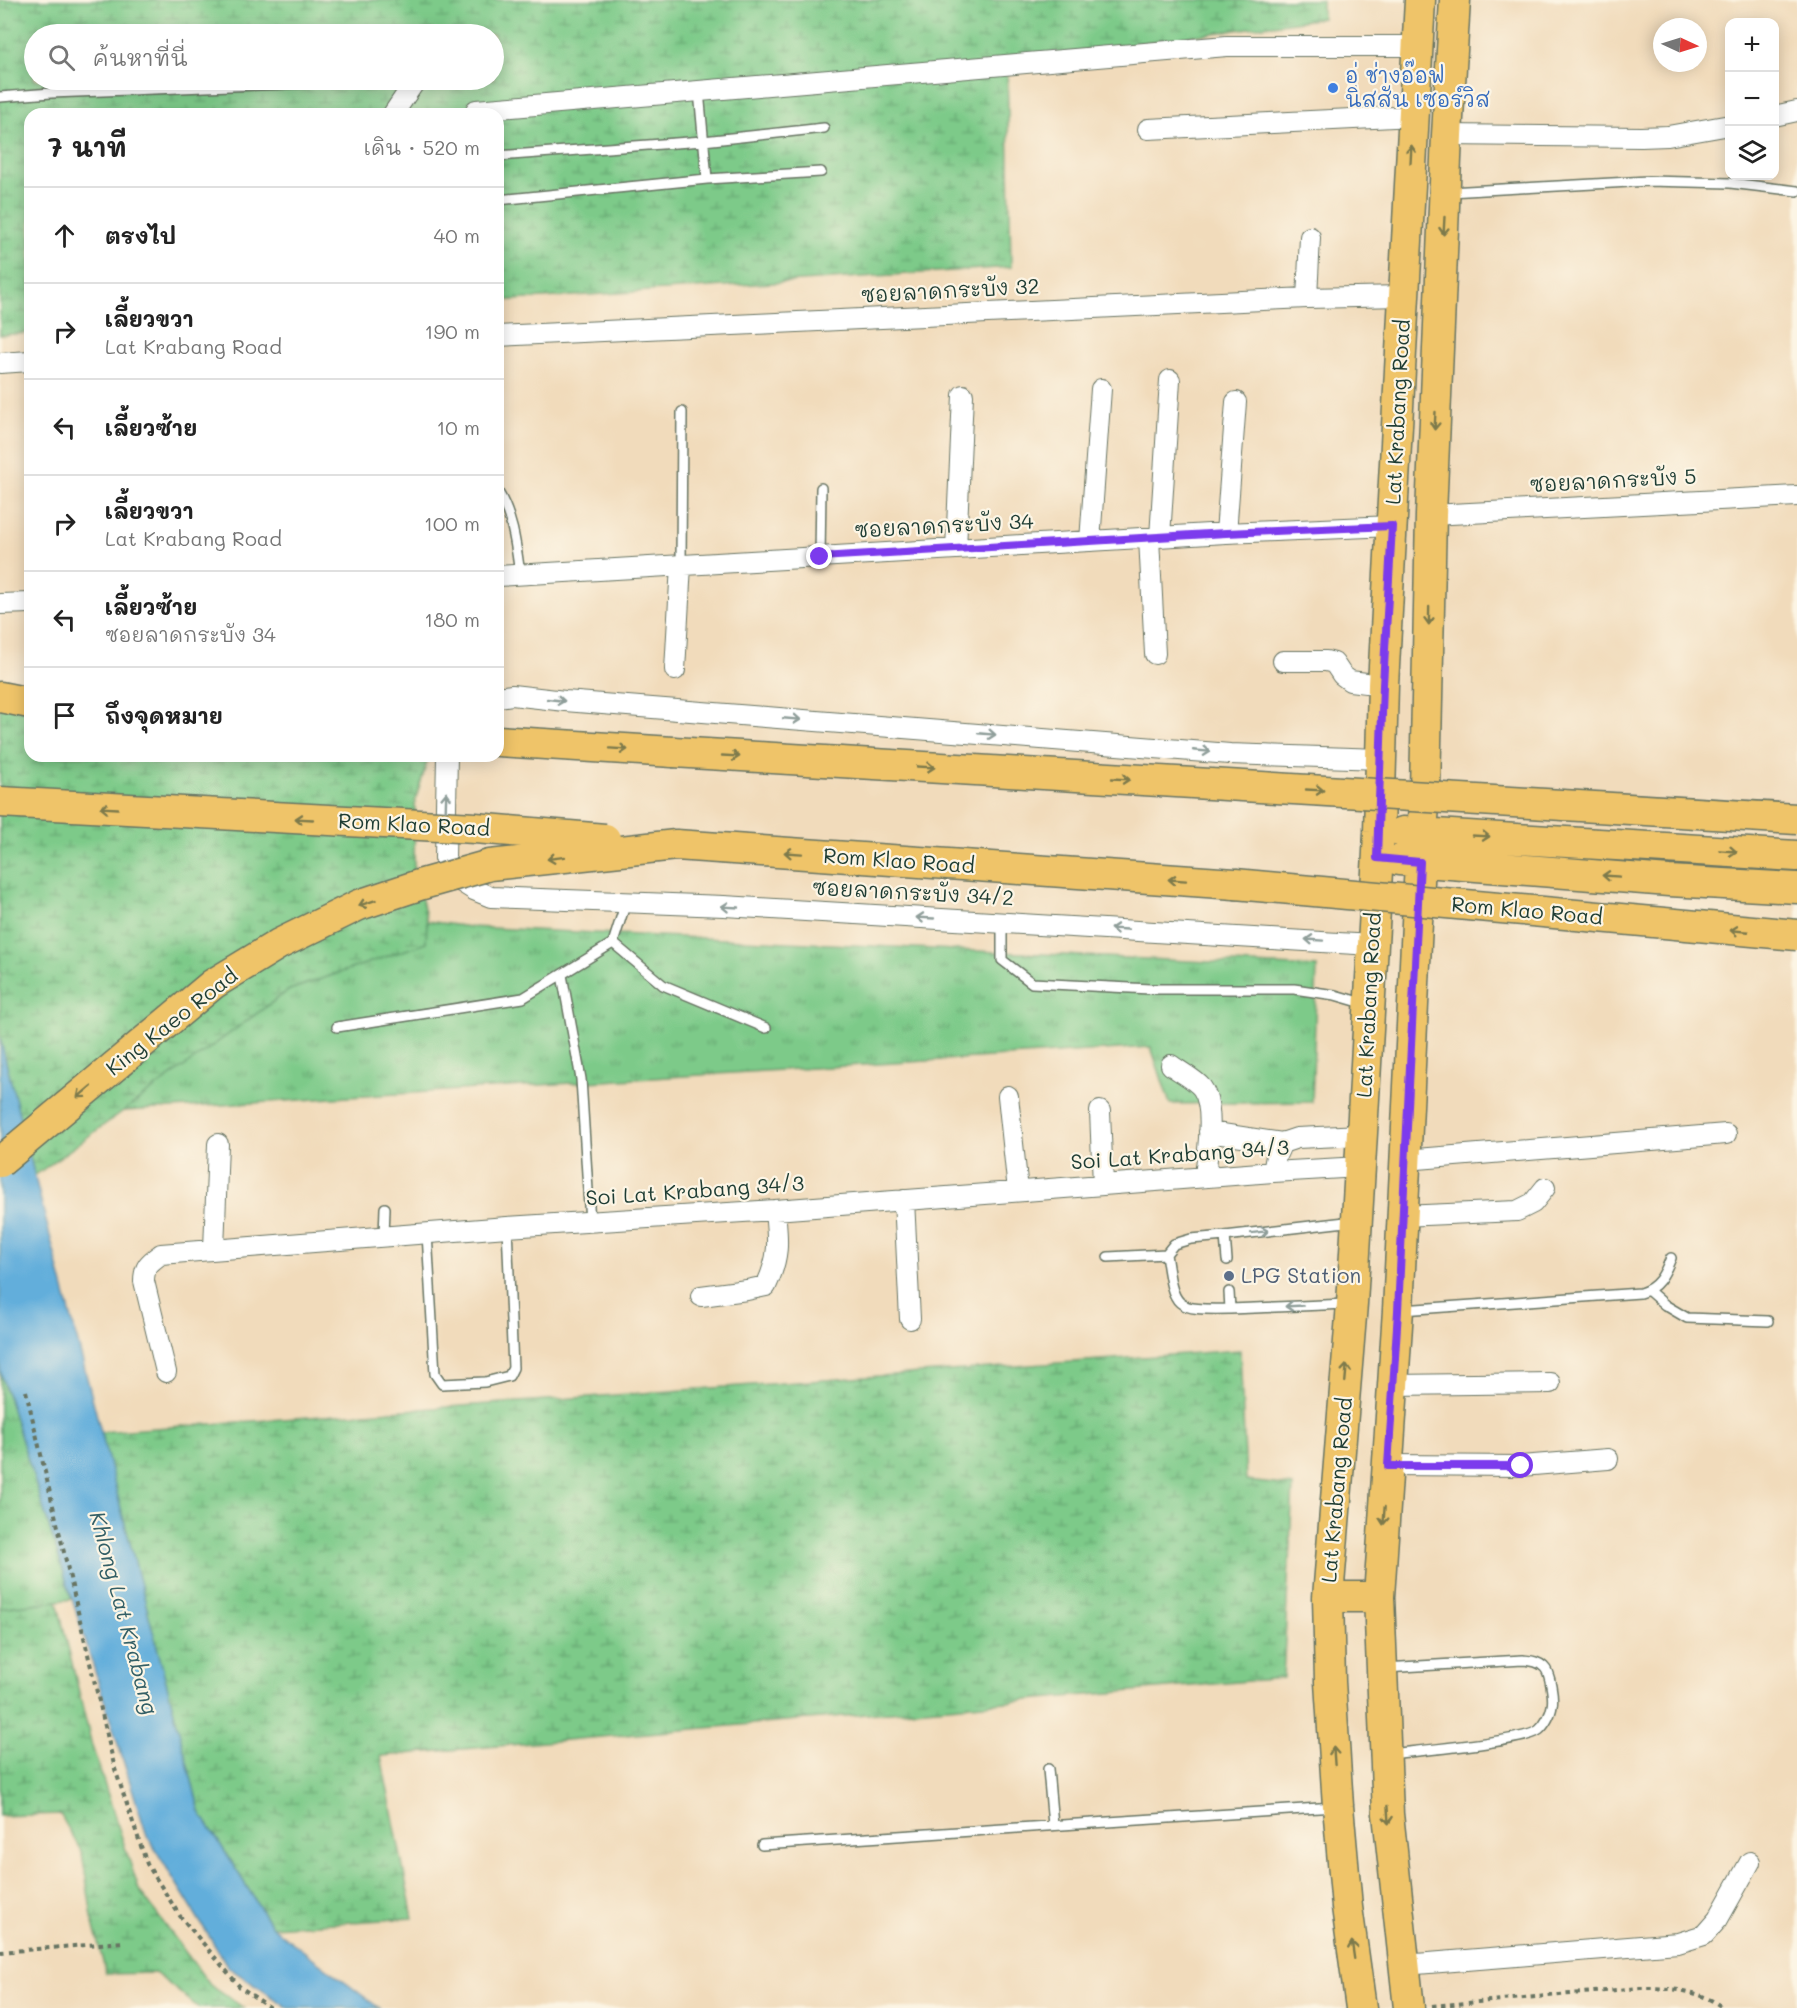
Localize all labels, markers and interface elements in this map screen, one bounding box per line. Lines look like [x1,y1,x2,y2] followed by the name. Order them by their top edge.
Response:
[1653,18,1707,72] north arrow
[1725,18,1779,180] map controls
[1725,18,1779,72] button: +
[24,24,504,90] search box
[45,41,78,74] icon: search
[93,43,188,72] text: ค้นหาที่นี่
[1345,59,1490,112] place label: อู่ ช่างอ๊อฟ นิสสัน เซอร์วิส
[1725,72,1779,126] button: −
[1326,81,1340,95] marker: อู่ ช่างอ๊อฟ นิสสัน เซอร์วิส
[1725,126,1779,180] button: layers
[48,130,127,164] text: 7 นาที
[364,134,480,160] text: เดิน · 520 m
[1406,144,1417,164] one-way arrow
[1438,216,1449,236] one-way arrow
[48,219,81,252] icon: ahead
[105,221,176,250] text: ตรงไป
[434,222,480,248] text: 40 m
[860,271,1040,308] street label: ซอยลาดกระบัง 32
[105,304,194,333] text: เลี้ยวขวา
[48,315,81,348] icon: right
[425,318,480,344] text: 190 m
[1378,318,1415,505] street label: Lat Krabang Road
[105,333,282,359] text: Lat Krabang Road
[48,411,81,444] icon: left
[1430,411,1441,431] one-way arrow
[105,413,197,442] text: เลี้ยวซ้าย
[436,414,480,440] text: 10 m
[1529,462,1697,497] street label: ซอยลาดกระบัง 5
[105,496,194,525] text: เลี้ยวขวา
[854,506,1035,543] street label: ซอยลาดกระบัง 34
[48,507,81,540] icon: right
[424,510,480,536] text: 100 m
[105,525,282,551] text: Lat Krabang Road
[806,543,832,569] route end
[105,592,197,621] text: เลี้ยวซ้าย
[48,603,81,636] icon: left
[1423,605,1435,625] one-way arrow
[424,606,480,632] text: 180 m
[105,621,276,647] text: ซอยลาดกระบัง 34
[546,695,565,706] one-way arrow
[48,699,81,732] icon: arrive
[105,701,223,730] text: ถึงจุดหมาย
[782,714,802,725] one-way arrow
[976,729,996,740] one-way arrow
[609,744,629,755] one-way arrow
[1192,746,1211,757] one-way arrow
[721,751,741,762] one-way arrow
[916,762,935,773] one-way arrow
[1110,773,1130,784] one-way arrow
[1305,785,1325,796] one-way arrow
[440,792,452,812] one-way arrow
[100,802,120,813] one-way arrow
[337,806,491,841] street label: Rom Klao Road
[294,813,314,824] one-way arrow
[1471,831,1491,842] one-way arrow
[822,841,976,878] street label: Rom Klao Road
[1717,846,1737,857] one-way arrow
[784,848,804,859] one-way arrow
[546,853,566,864] one-way arrow
[1601,871,1621,882] one-way arrow
[811,873,1015,910] street label: ซอยลาดกระบัง 34/2
[1167,875,1187,886] one-way arrow
[1450,889,1604,930] street label: Rom Klao Road
[358,898,377,909] one-way arrow
[721,901,741,912] one-way arrow
[1349,911,1386,1098] street label: Lat Krabang Road
[915,912,935,923] one-way arrow
[1110,924,1130,935] one-way arrow
[1729,925,1749,936] one-way arrow
[1305,935,1325,946] one-way arrow
[100,961,242,1081] street label: King Kaeo Road
[76,1085,92,1098] one-way arrow
[1070,1132,1290,1175] street label: Soi Lat Krabang 34/3
[585,1168,805,1211] street label: Soi Lat Krabang 34/3
[1249,1226,1269,1237] one-way arrow
[1241,1261,1361,1288] place label: LPG Station
[1222,1269,1236,1283] marker: LPG Station
[1284,1301,1304,1312] one-way arrow
[1341,1364,1352,1383] one-way arrow
[1314,1396,1357,1584] street label: Lat Krabang Road
[1507,1452,1533,1478] route start
[1379,1505,1390,1525] one-way arrow
[83,1508,166,1718] water label: Khlong Lat Krabang
[1329,1747,1340,1767] one-way arrow
[1383,1805,1394,1825] one-way arrow
[1347,1941,1358,1961] one-way arrow

